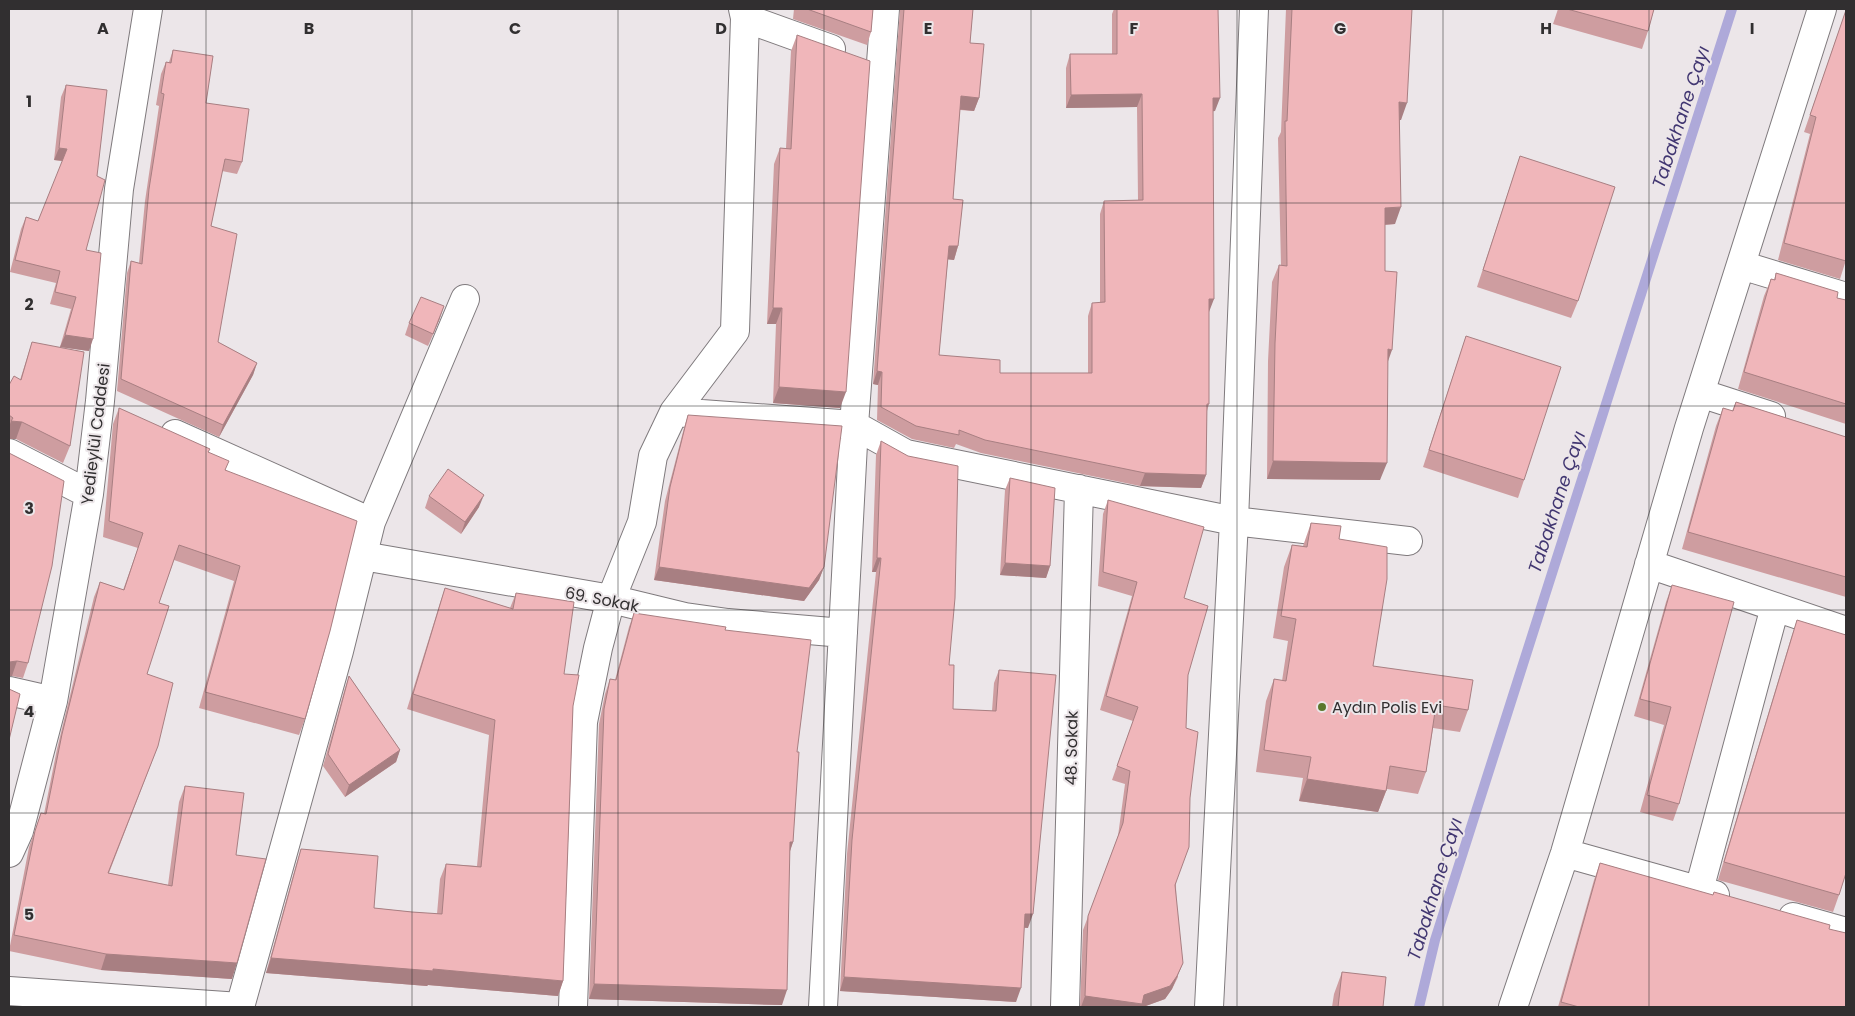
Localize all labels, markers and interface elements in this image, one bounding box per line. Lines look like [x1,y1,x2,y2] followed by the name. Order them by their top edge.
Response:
[97,17,109,40] text: A
[304,17,314,40] text: B
[509,17,521,40] text: C
[715,17,727,40] text: D
[924,17,932,40] text: E
[1130,17,1139,40] text: F
[1334,17,1346,40] text: G
[1540,17,1552,40] text: H
[1750,17,1754,40] text: I
[1646,43,1715,191] water label: Tabakhane Çayı
[26,90,32,113] text: 1
[24,293,34,316] text: 2
[75,362,116,506] street label: Yedieylül Caddesi
[1522,428,1591,576] water label: Tabakhane Çayı
[24,497,34,520] text: 3
[563,581,642,618] street label: 69. Sokak
[1332,696,1442,719] place label: Aydın Polis Evi
[24,700,35,723] text: 4
[1316,701,1328,713] marker: Aydın Polis Evi
[1059,710,1084,786] street label: 48. Sokak
[1401,814,1468,963] water label: Tabakhane Çayı
[24,903,34,926] text: 5

